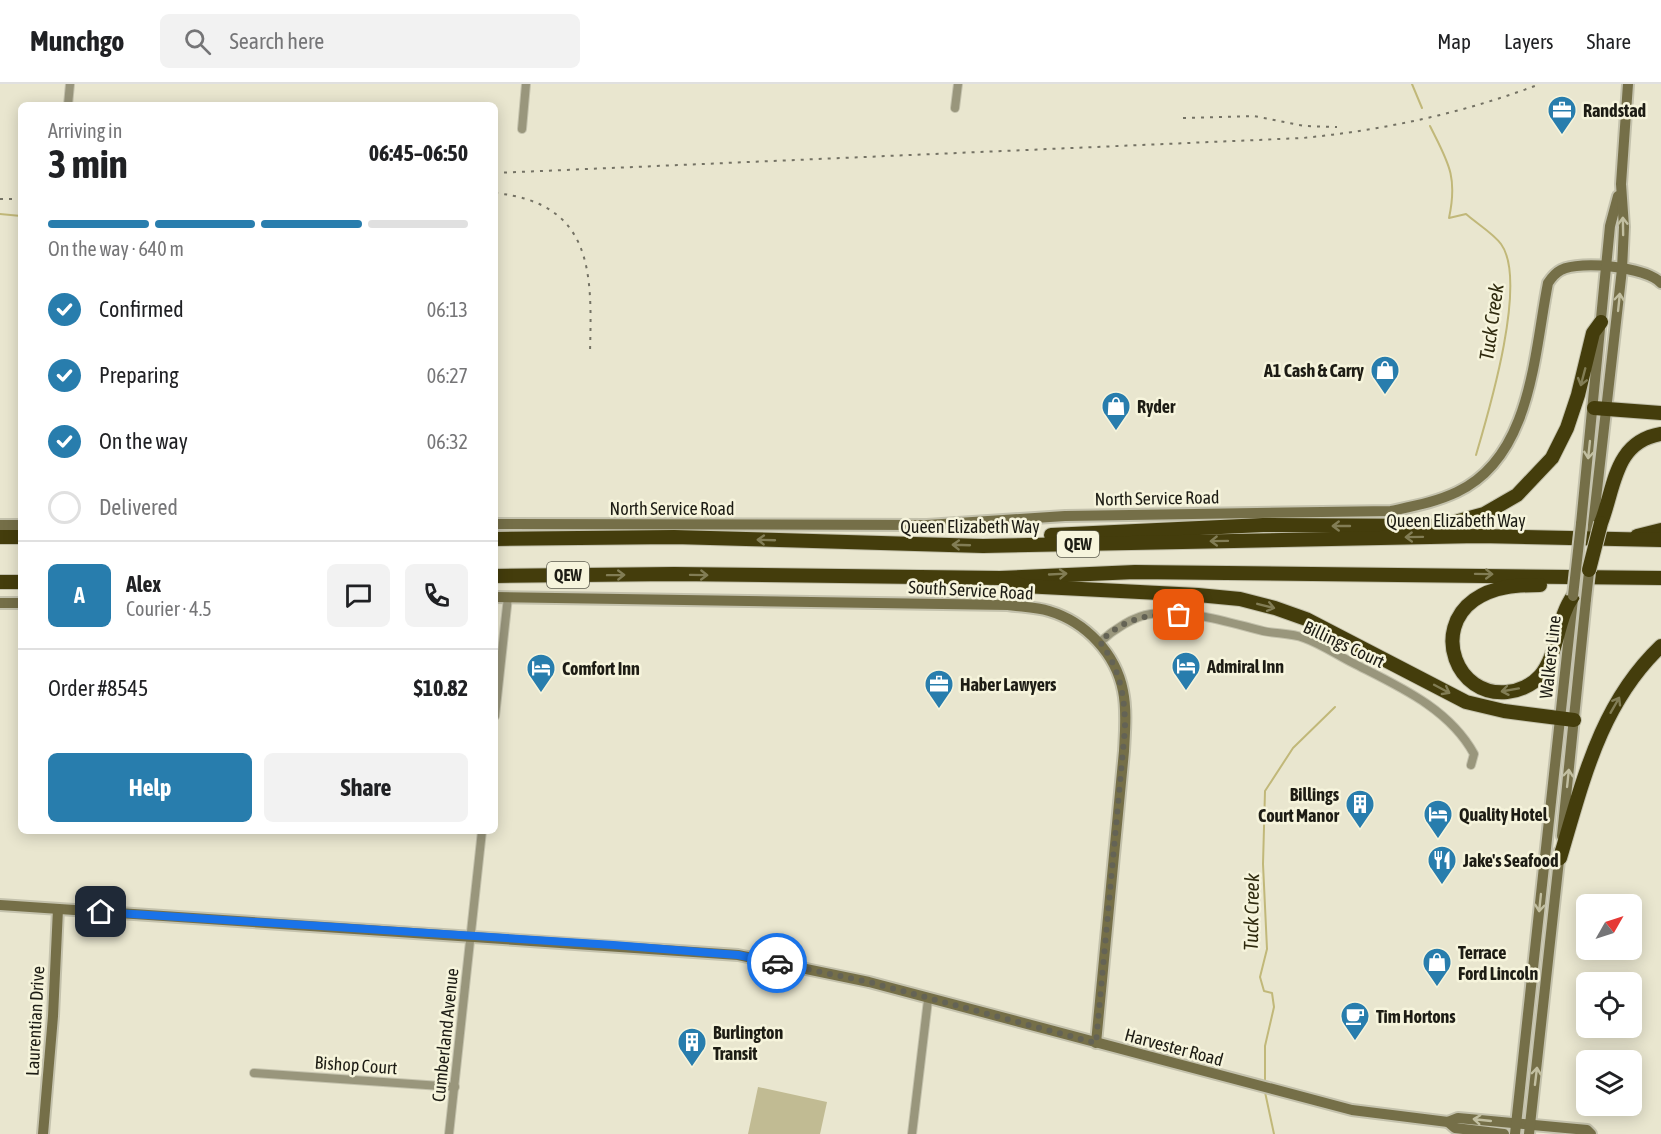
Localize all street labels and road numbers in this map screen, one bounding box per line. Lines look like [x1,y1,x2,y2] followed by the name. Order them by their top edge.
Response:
[1094,486,1220,510] street label: North Service Road
[610,498,734,519] street label: North Service Road
[1386,510,1526,531] street label: Queen Elizabeth Way
[900,516,1040,537] street label: Queen Elizabeth Way
[1057,531,1099,557] road number: QEW
[547,562,589,588] road number: QEW
[908,576,1034,604] street label: South Service Road
[1535,614,1565,700] street label: Walkers Line
[1300,616,1388,672] street label: Billings Court
[22,965,48,1077] street label: Laurentian Drive
[428,967,462,1103] street label: Cumberland Avenue
[1122,1024,1226,1070] street label: Harvester Road
[314,1052,398,1078] street label: Bishop Court

